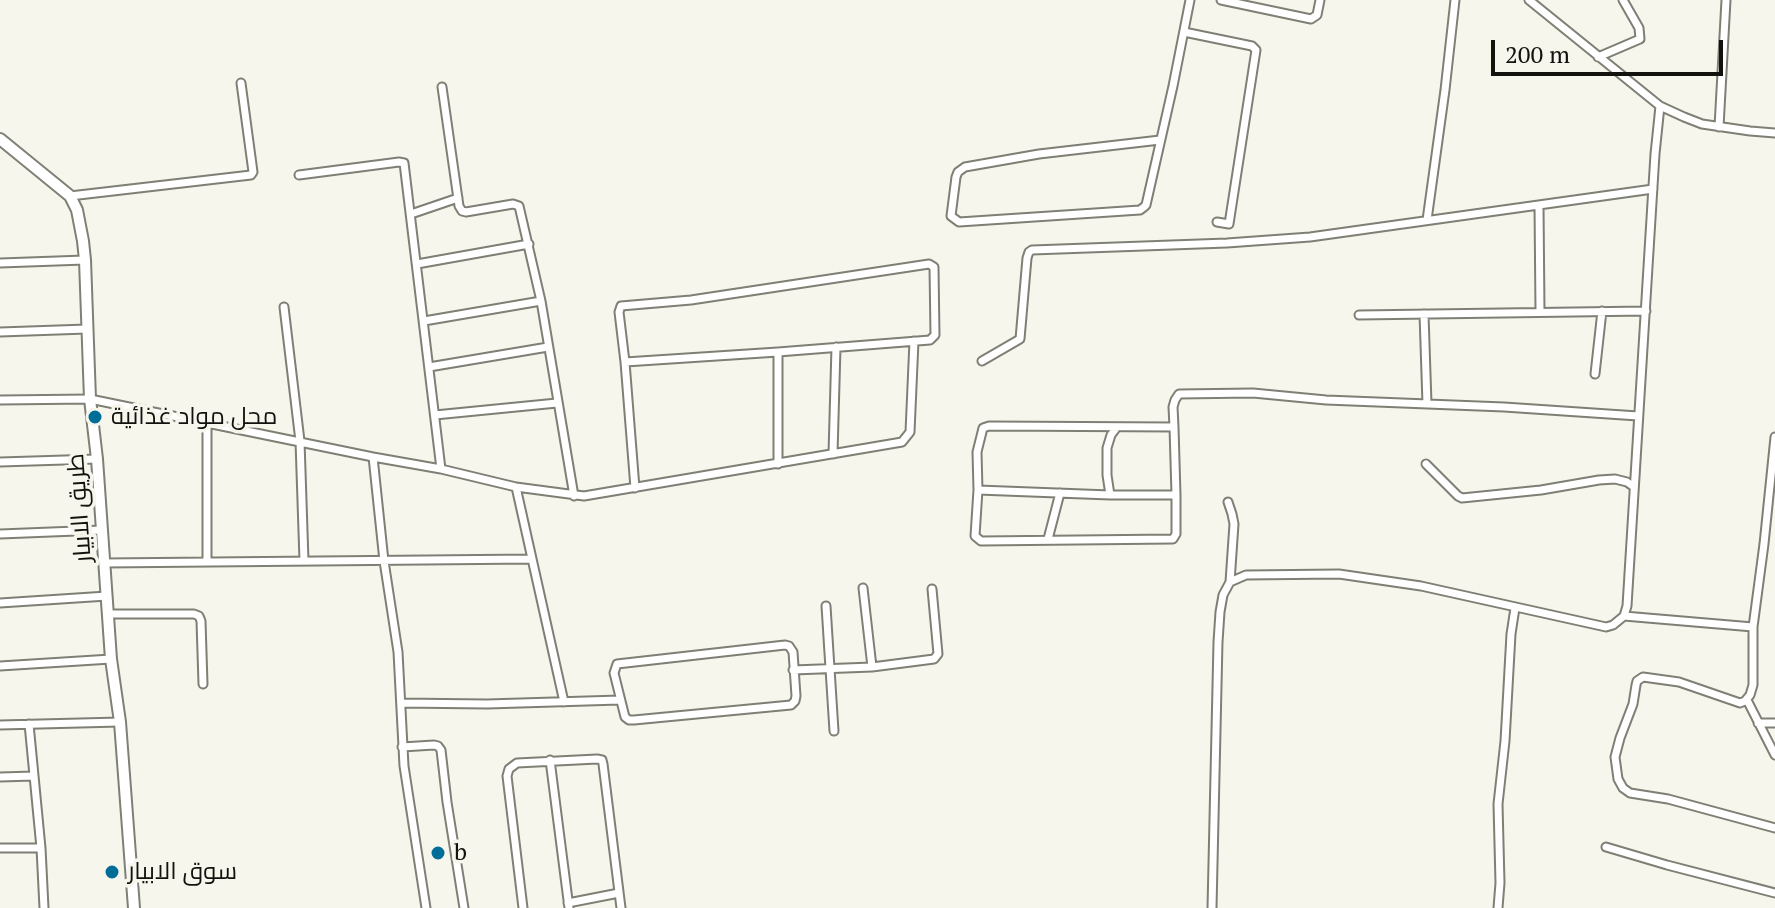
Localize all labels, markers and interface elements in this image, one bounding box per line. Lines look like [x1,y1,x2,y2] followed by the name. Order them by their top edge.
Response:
[1495,24,1727,74] scale bar
[1505,38,1570,70] text: 200 m
[111,403,277,431] place label: محل مواد غذائية
[86,408,104,426] marker: محل مواد غذائية
[62,452,98,564] street label: طريق الابيار
[454,839,467,867] place label: b
[429,844,447,862] marker: b
[128,858,237,886] place label: سوق الابيار
[103,863,121,881] marker: سوق الابيار

